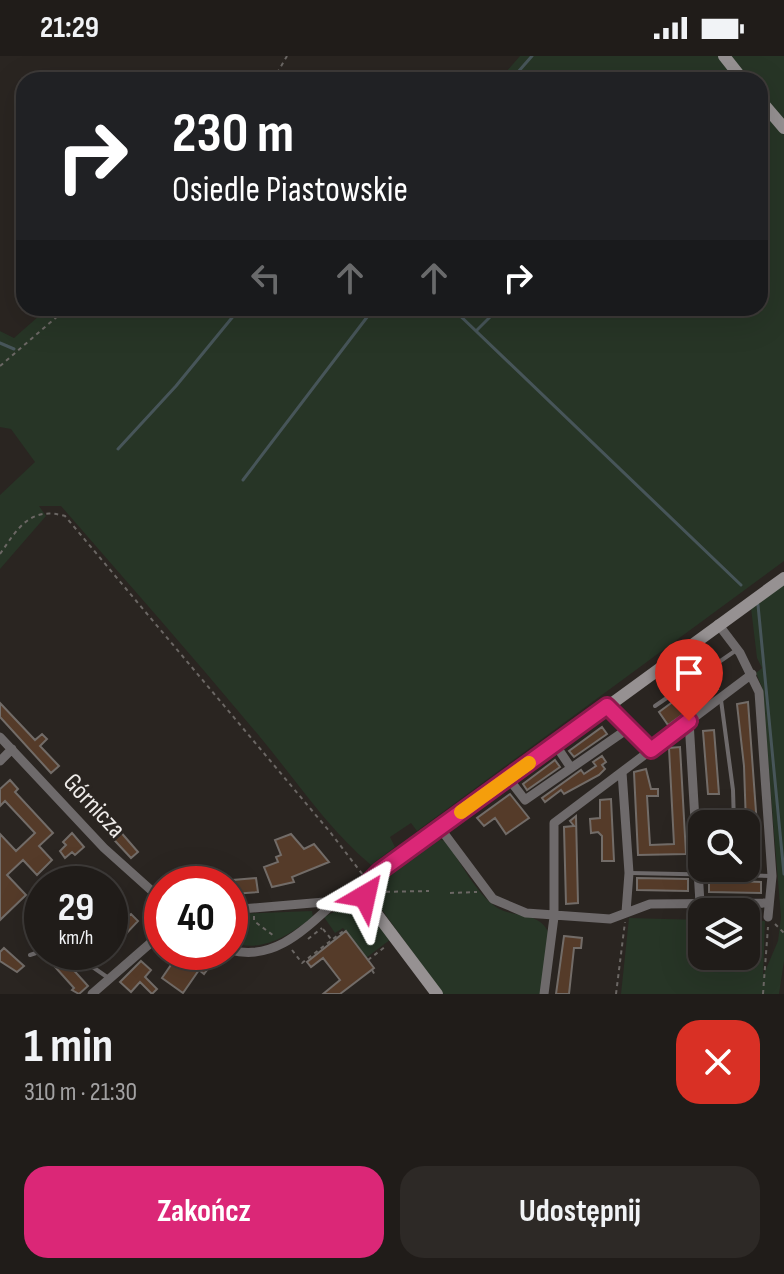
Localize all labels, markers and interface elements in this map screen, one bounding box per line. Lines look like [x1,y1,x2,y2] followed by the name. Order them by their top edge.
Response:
[40,10,99,46] text: 21:29
[172,101,294,168] text: 230 m
[40,104,144,208] icon: right
[172,169,408,212] text: Osiedle Piastowskie
[244,256,288,300] icon: left
[328,256,372,300] icon: ahead
[412,256,456,300] icon: ahead
[496,256,540,300] icon: right
[655,639,723,721] pin
[667,651,711,695] icon: arrive
[56,767,131,845] street label: Górnicza
[688,810,760,970] map controls
[688,810,760,882] button: search
[323,854,407,938] position arrow
[144,866,248,970] speed limit sign: 40
[58,884,94,932] text: 29
[688,898,760,970] button: layers
[59,926,93,950] text: km/h
[24,1018,113,1075] text: 1 min
[676,1020,760,1104] button: close
[24,1077,137,1108] text: 310 m · 21:30
[24,1166,384,1258] button: Zakończ
[400,1166,760,1258] button: Udostępnij

